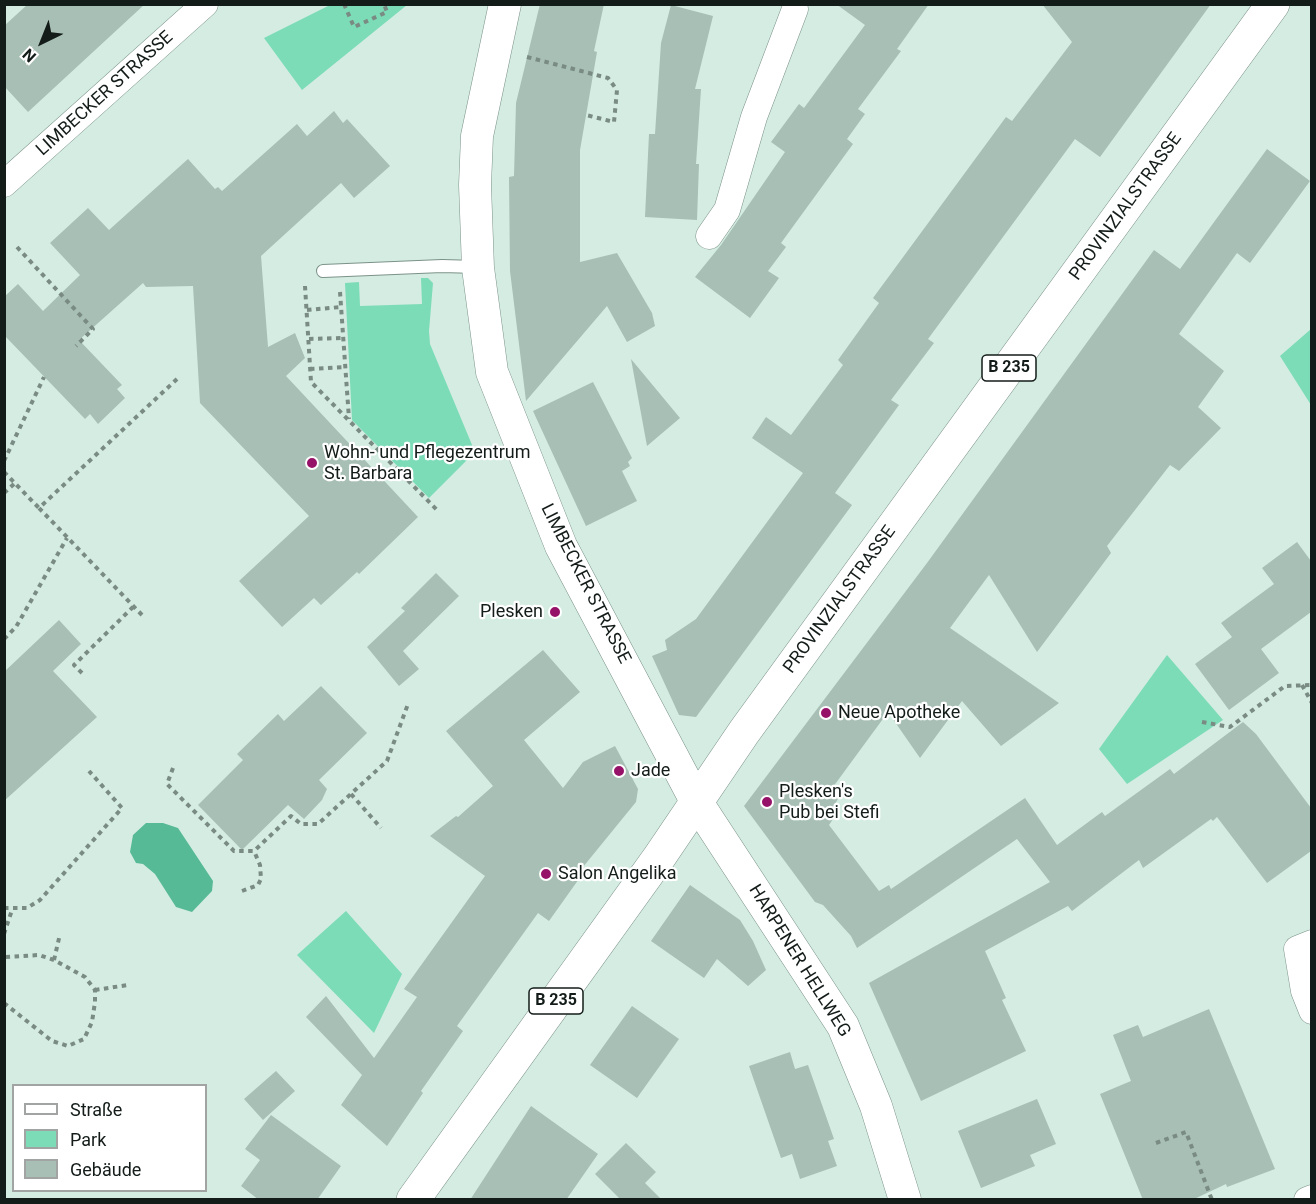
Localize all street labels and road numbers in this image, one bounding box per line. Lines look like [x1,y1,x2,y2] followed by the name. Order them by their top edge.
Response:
[32,27,178,161] street label: LIMBECKER STRASSE
[1065,129,1187,285] street label: PROVINZIALSTRASSE
[982,355,1036,381] road number: B 235
[535,501,635,667] street label: LIMBECKER STRASSE
[779,522,901,678] street label: PROVINZIALSTRASSE
[743,881,855,1041] street label: HARPENER HELLWEG
[529,988,583,1014] road number: B 235

